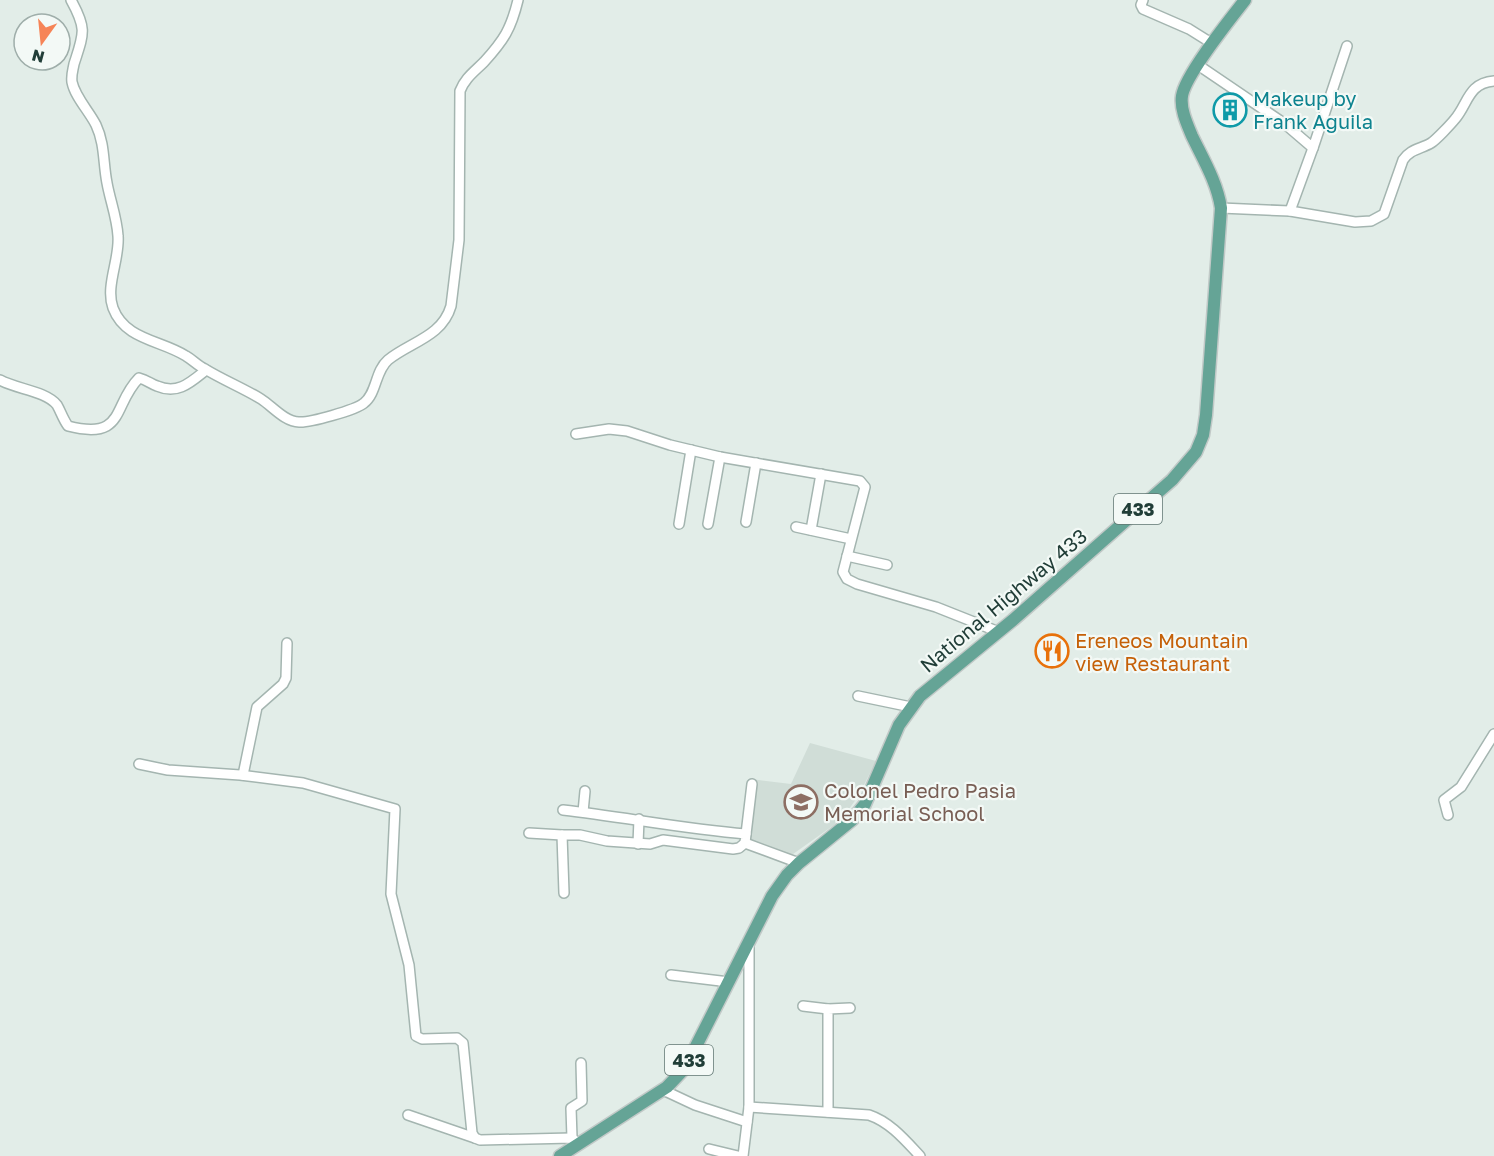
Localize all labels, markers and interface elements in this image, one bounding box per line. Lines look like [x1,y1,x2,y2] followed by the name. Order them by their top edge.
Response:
[12,12,72,72] north arrow
[30,45,47,68] text: N
[1253,86,1373,133] place label: Makeup by Frank Aguila
[1212,92,1248,128] building icon: Makeup by Frank Aguila
[1114,494,1162,524] road number: 433
[915,523,1091,677] street label: National Highway 433
[1075,628,1248,675] place label: Ereneos Mountain view Restaurant
[1034,633,1070,669] restaurant icon: Ereneos Mountain view Restaurant
[824,778,1016,825] place label: Colonel Pedro Pasia Memorial School
[783,784,819,820] school or university icon: Colonel Pedro Pasia Memorial School
[665,1045,713,1075] road number: 433

